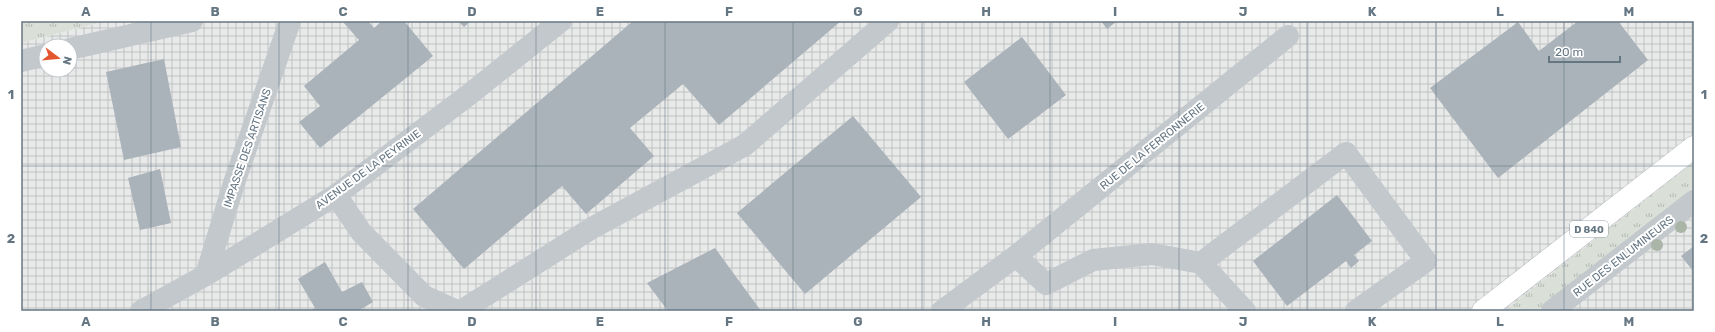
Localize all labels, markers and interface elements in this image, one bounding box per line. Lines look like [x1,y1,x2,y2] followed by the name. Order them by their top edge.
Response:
[81,4,91,19] text: A
[210,4,220,19] text: B
[338,4,348,19] text: C
[467,4,477,19] text: D
[596,4,604,19] text: E
[725,4,733,19] text: F
[853,4,863,19] text: G
[981,4,991,19] text: H
[1113,4,1117,19] text: I
[1239,4,1247,19] text: J
[1368,4,1377,19] text: K
[1496,4,1504,19] text: L
[1624,4,1634,19] text: M
[38,38,78,78] north arrow
[1549,38,1620,64] scale bar
[1555,45,1583,59] text: 20 m
[60,55,74,66] text: N
[8,87,14,102] text: 1
[221,87,274,209] street label: IMPASSE DES ARTISANS
[1701,87,1707,102] text: 1
[1097,100,1208,193] street label: RUE DE LA FERRONNERIE
[313,127,424,212] street label: AVENUE DE LA PEYRINIE
[1570,213,1676,300] street label: RUE DES ENLUMINEURS
[1570,221,1608,237] road number: D 840
[7,231,15,246] text: 2
[1700,231,1708,246] text: 2
[81,314,91,329] text: A
[210,314,220,329] text: B
[338,314,348,329] text: C
[467,314,477,329] text: D
[596,314,604,329] text: E
[725,314,733,329] text: F
[853,314,863,329] text: G
[981,314,991,329] text: H
[1113,314,1117,329] text: I
[1239,314,1247,329] text: J
[1368,314,1377,329] text: K
[1496,314,1504,329] text: L
[1624,314,1634,329] text: M

